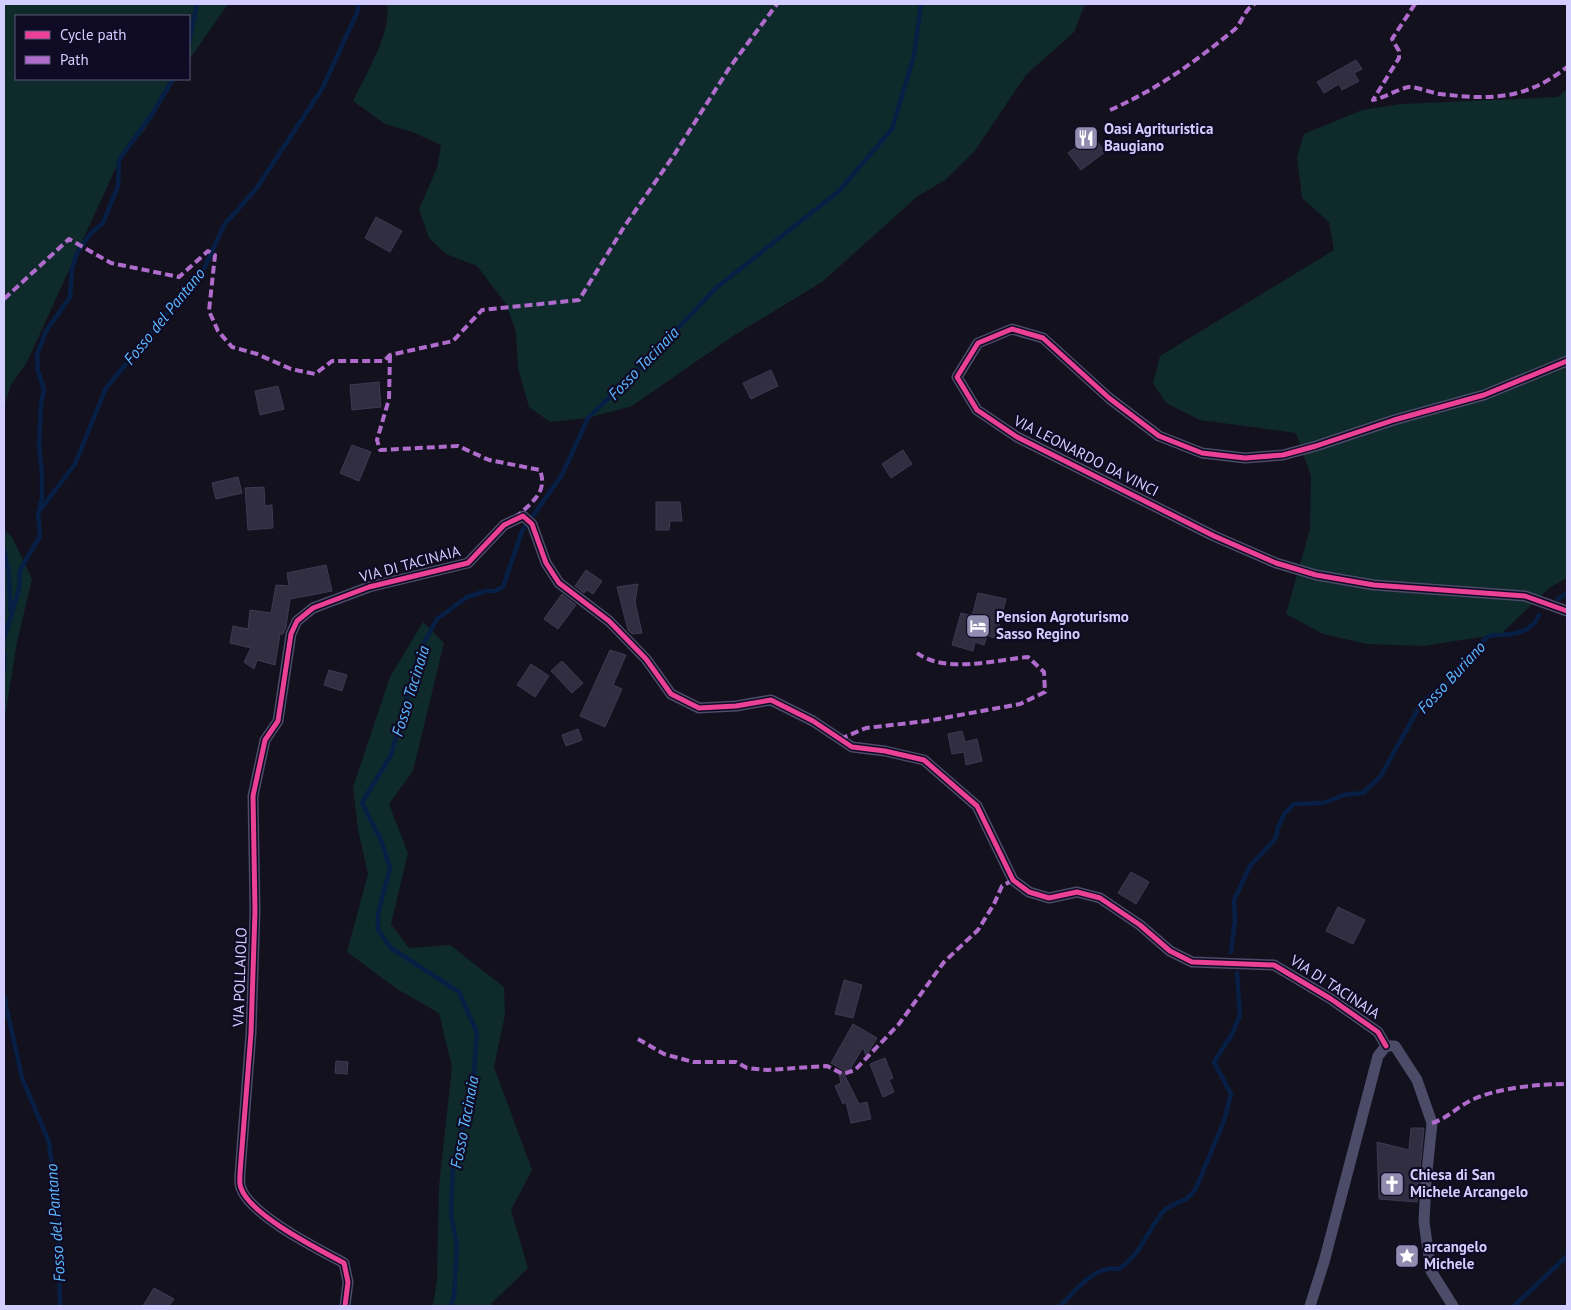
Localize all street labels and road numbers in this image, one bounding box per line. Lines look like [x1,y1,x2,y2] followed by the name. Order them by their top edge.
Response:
[1010,410,1162,500] street label: VIA LEONARDO DA VINCI
[356,541,462,586] street label: VIA DI TACINAIA
[228,927,251,1028] street label: VIA POLLAIOLO
[1286,950,1384,1023] street label: VIA DI TACINAIA

